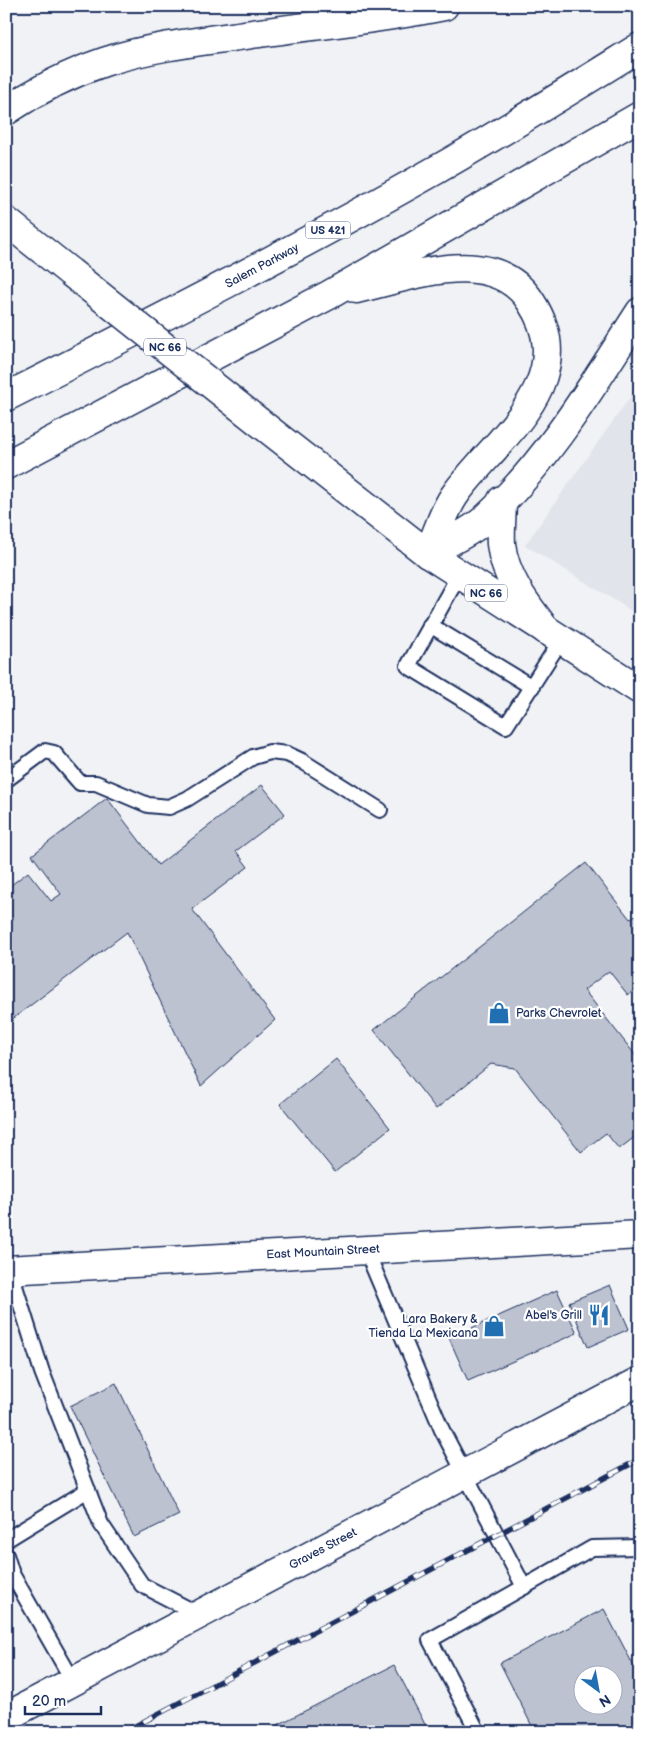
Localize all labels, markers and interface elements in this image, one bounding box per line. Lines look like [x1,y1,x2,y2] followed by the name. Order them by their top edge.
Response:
[306,222,350,238] road number: US 421
[223,240,302,292] street label: Salem Parkway
[144,338,186,356] road number: NC 66
[465,584,507,602] road number: NC 66
[486,1000,512,1026] shop icon: Parks Chevrolet
[516,1006,602,1021] place label: Parks Chevrolet
[266,1242,380,1262] street label: East Mountain Street
[586,1302,612,1328] restaurant icon: Abel's Grill
[526,1308,582,1323] place label: Abel's Grill
[369,1312,478,1341] place label: Lara Bakery & Tienda La Mexicana
[481,1313,507,1339] shop icon: Lara Bakery & Tienda La Mexicana
[287,1525,360,1573] street label: Graves Street
[574,1666,624,1716] north arrow
[25,1683,101,1715] scale bar
[596,1691,614,1711] text: N
[32,1692,66,1711] text: 20 m

